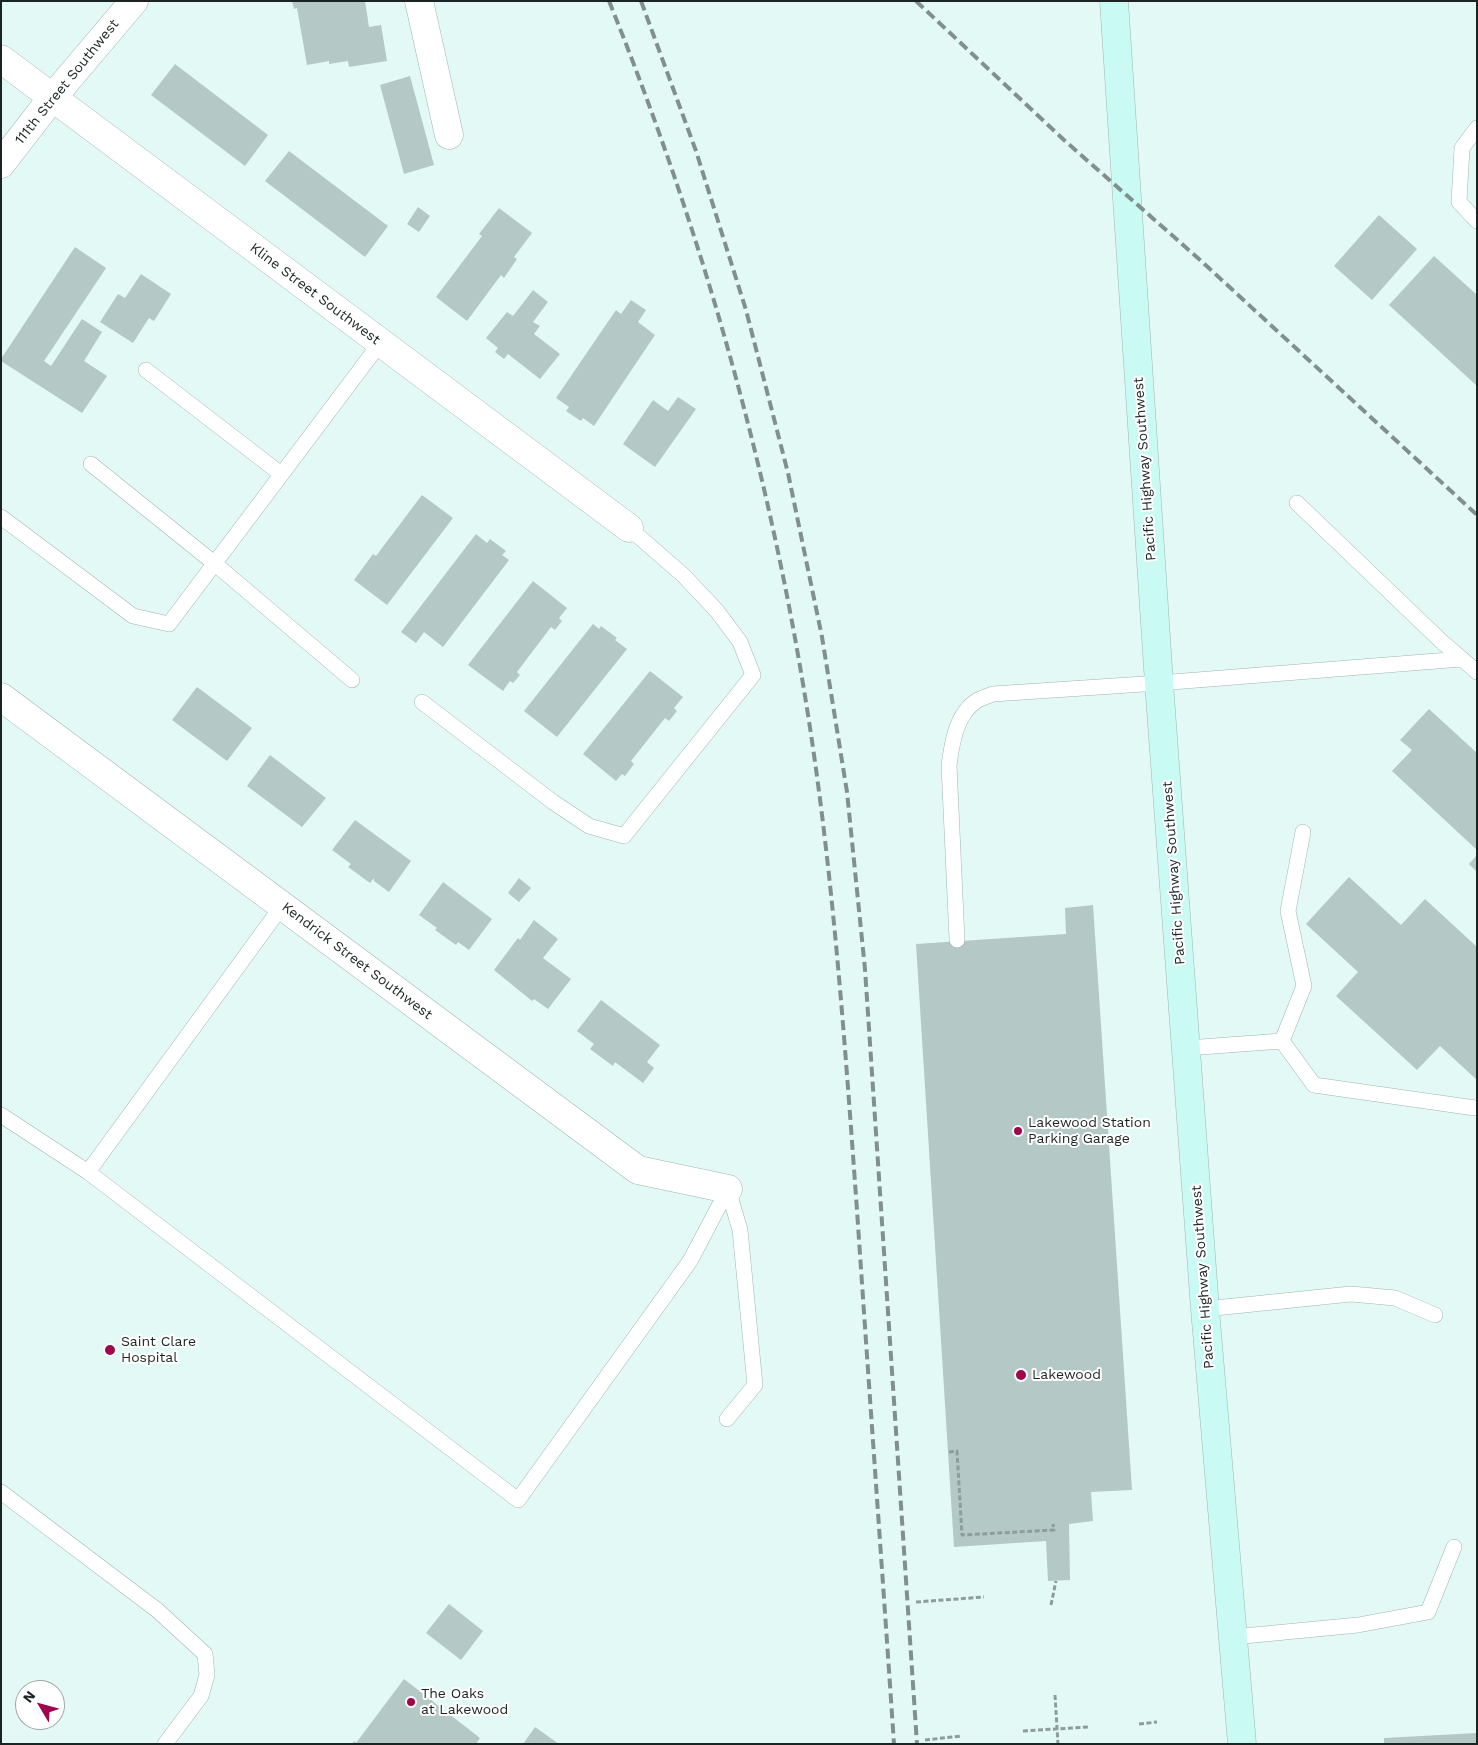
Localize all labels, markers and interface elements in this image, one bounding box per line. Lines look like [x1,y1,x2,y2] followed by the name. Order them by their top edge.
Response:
[11,16,123,148] street label: 111th Street Southwest
[247,239,383,349] street label: Kline Street Southwest
[1130,377,1160,561] street label: Pacific Highway Southwest
[1159,781,1189,965] street label: Pacific Highway Southwest
[278,899,436,1023] street label: Kendrick Street Southwest
[1028,1115,1151,1148] place label: Lakewood Station Parking Garage
[1012,1125,1024,1137] marker: Lakewood Station Parking Garage
[1188,1185,1218,1369] street label: Pacific Highway Southwest
[121,1334,196,1366] place label: Saint Clare Hospital
[103,1343,117,1357] marker: Saint Clare Hospital
[1032,1367,1101,1383] place label: Lakewood
[1014,1368,1028,1382] marker: Lakewood
[15,1680,65,1730] north arrow
[421,1686,508,1718] place label: The Oaks at Lakewood
[19,1688,38,1706] text: N
[405,1696,417,1708] marker: The Oaks at Lakewood

